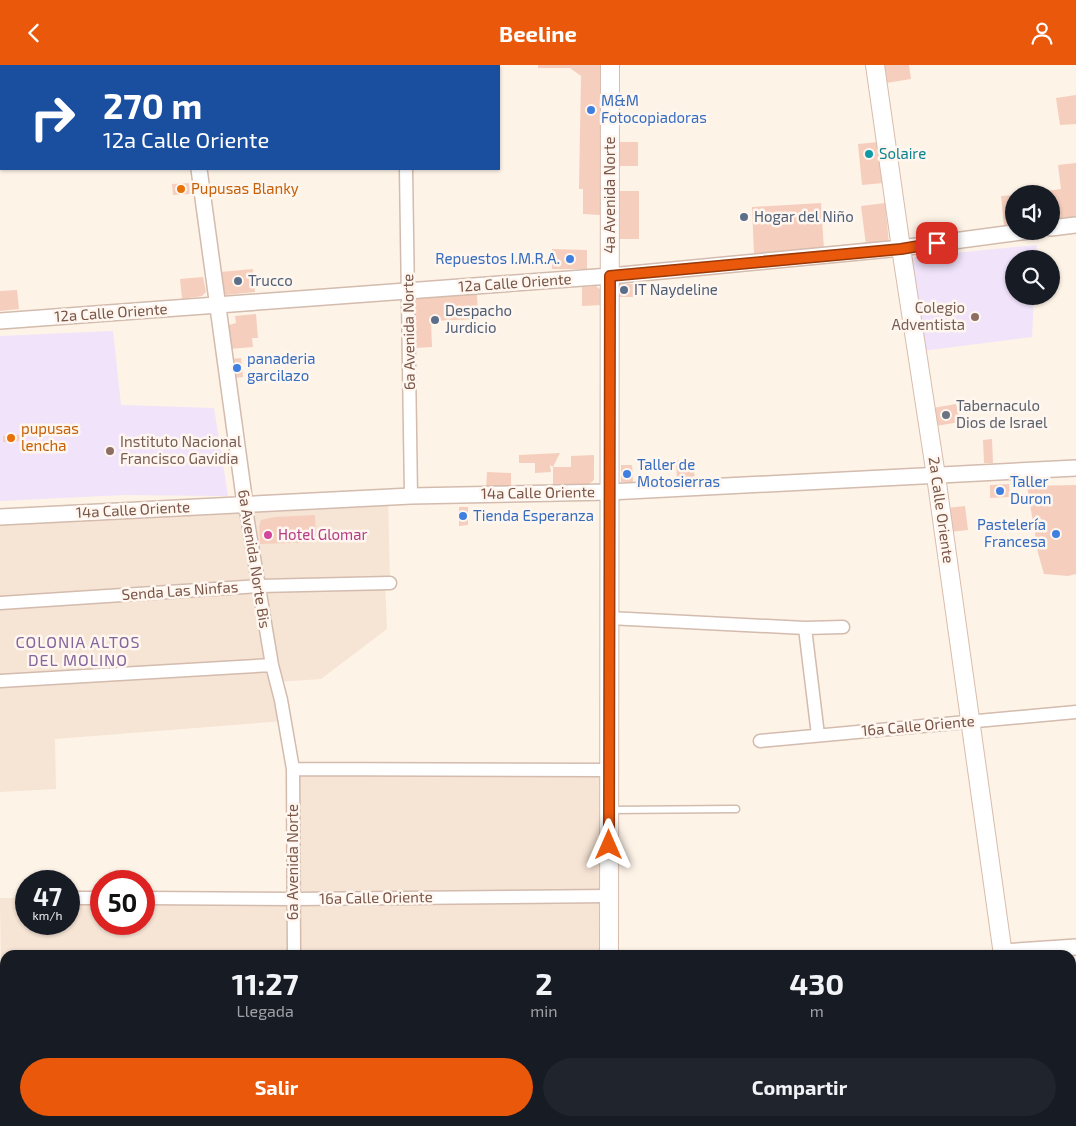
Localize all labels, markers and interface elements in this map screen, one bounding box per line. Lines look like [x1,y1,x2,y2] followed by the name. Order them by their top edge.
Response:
[20,19,48,47] icon: back
[1028,19,1056,47] icon: person
[499,20,577,46] text: Beeline
[103,84,202,126] text: 270 m
[20,85,85,150] icon: right
[601,91,707,126] place label: M&M Fotocopiadoras
[585,104,597,116] marker: M&M Fotocopiadoras
[103,126,269,152] text: 12a Calle Oriente
[600,137,618,253] street label: 4a Avenida Norte
[879,144,926,162] place label: Solaire
[863,148,875,160] marker: Solaire
[191,179,299,197] place label: Pupusas Blanky
[175,183,187,195] marker: Pupusas Blanky
[1005,185,1060,305] map controls
[1005,185,1060,240] button: sound
[754,207,854,225] place label: Hogar del Niño
[738,211,750,223] marker: Hogar del Niño
[916,222,958,264] pin
[923,229,951,257] icon: arrive
[435,249,560,267] place label: Repuestos I.M.R.A.
[1005,250,1060,305] button: search
[564,253,576,265] marker: Repuestos I.M.R.A.
[458,269,572,295] street label: 12a Calle Oriente
[248,271,293,289] place label: Trucco
[398,274,418,390] street label: 6a Avenida Norte
[232,275,244,287] marker: Trucco
[634,280,718,298] place label: IT Naydeline
[618,284,630,296] marker: IT Naydeline
[891,298,965,333] place label: Colegio Adventista
[54,299,168,325] street label: 12a Calle Oriente
[445,301,512,336] place label: Despacho Jurdicio
[969,311,981,323] marker: Colegio Adventista
[429,314,441,326] marker: Despacho Jurdicio
[247,349,316,384] place label: panaderia garcilazo
[231,362,243,374] marker: panaderia garcilazo
[956,396,1048,431] place label: Tabernaculo Dios de Israel
[940,409,952,421] marker: Tabernaculo Dios de Israel
[21,419,79,454] place label: pupusas lencha
[5,432,17,444] marker: pupusas lencha
[120,432,242,467] place label: Instituto Nacional Francisco Gavidia
[104,445,116,457] marker: Instituto Nacional Francisco Gavidia
[637,455,720,490] place label: Taller de Motosierras
[926,455,958,564] street label: 2a Calle Oriente
[621,468,633,480] marker: Taller de Motosierras
[1010,472,1052,507] place label: Taller Duron
[481,482,595,502] street label: 14a Calle Oriente
[994,485,1006,497] marker: Taller Duron
[235,488,275,630] street label: 6a Avenida Norte Bis
[75,497,190,521] street label: 14a Calle Oriente
[473,506,594,524] place label: Tienda Esperanza
[457,510,469,522] marker: Tienda Esperanza
[977,515,1046,550] place label: Pastelería Francesa
[278,525,368,543] place label: Hotel Glomar
[1050,528,1062,540] marker: Pastelería Francesa
[262,529,274,541] marker: Hotel Glomar
[121,577,239,603] street label: Senda Las Ninfas
[16,632,140,669] district label: COLONIA ALTOS DEL MOLINO
[861,711,975,739] street label: 16a Calle Oriente
[283,804,301,920] street label: 6a Avenida Norte
[582,818,634,870] position arrow
[90,870,155,935] speed limit sign: 50
[33,881,62,911] text: 47
[319,887,433,907] street label: 16a Calle Oriente
[33,908,62,922] text: km/h
[232,965,299,1001] text: 11:27
[535,965,553,1001] text: 2
[789,965,844,1001] text: 430
[237,1001,294,1020] text: Llegada
[530,1001,558,1020] text: min
[810,1001,824,1020] text: m
[20,1058,533,1116] button: Salir
[543,1058,1056,1116] button: Compartir

